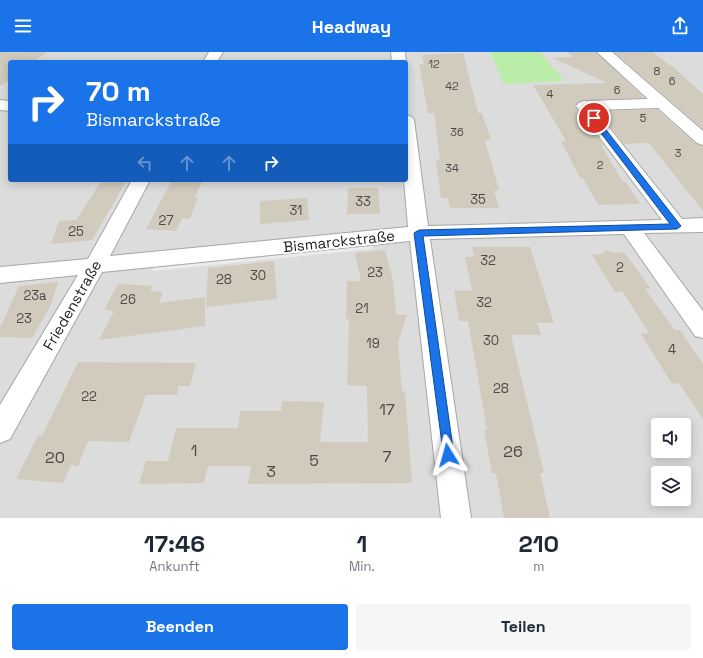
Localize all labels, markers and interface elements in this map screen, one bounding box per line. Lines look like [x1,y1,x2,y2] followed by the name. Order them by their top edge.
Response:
[12,15,34,37] icon: menu
[312,15,391,38] text: Headway
[669,15,691,37] icon: share
[428,57,440,71] house number: 12
[654,64,661,78] house number: 8
[86,73,151,109] text: 70 m
[669,74,676,88] house number: 6
[20,76,72,128] icon: right
[445,79,459,93] house number: 42
[614,83,621,97] house number: 6
[547,87,554,101] house number: 4
[577,101,611,135] pin
[583,107,605,129] icon: arrive
[86,108,221,131] text: Bismarckstraße
[640,111,647,125] house number: 5
[450,125,464,139] house number: 36
[675,146,682,160] house number: 3
[134,152,156,174] icon: left
[176,152,198,174] icon: ahead
[218,152,240,174] icon: ahead
[260,152,282,174] icon: right
[597,158,604,172] house number: 2
[445,161,459,175] house number: 34
[470,191,486,208] house number: 35
[355,193,371,210] house number: 33
[289,202,303,219] house number: 31
[158,212,174,229] house number: 27
[68,223,84,240] house number: 25
[282,226,396,256] street label: Bismarckstraße
[480,252,496,269] house number: 32
[39,256,106,353] street label: Friedenstraße
[616,259,624,276] house number: 2
[367,264,383,281] house number: 23
[250,267,266,284] house number: 30
[216,271,232,288] house number: 28
[23,287,47,304] house number: 23a
[120,291,136,308] house number: 26
[476,294,492,311] house number: 32
[355,300,369,317] house number: 21
[16,310,32,327] house number: 23
[483,332,499,349] house number: 30
[366,335,380,352] house number: 19
[668,341,676,358] house number: 4
[493,380,509,397] house number: 28
[81,388,97,405] house number: 22
[379,399,395,420] house number: 17
[651,418,691,506] map controls
[651,418,691,458] button: sound
[427,434,469,476] position arrow
[191,440,197,461] house number: 1
[503,441,523,462] house number: 26
[382,446,392,467] house number: 7
[45,447,65,468] house number: 20
[309,450,319,471] house number: 5
[266,461,276,482] house number: 3
[651,466,691,506] button: layers
[144,528,205,559] text: 17:46
[356,528,367,559] text: 1
[519,528,559,559] text: 210
[149,558,200,575] text: Ankunft
[349,558,375,575] text: Min.
[533,558,544,575] text: m
[12,604,348,650] button: Beenden
[356,604,691,650] button: Teilen

